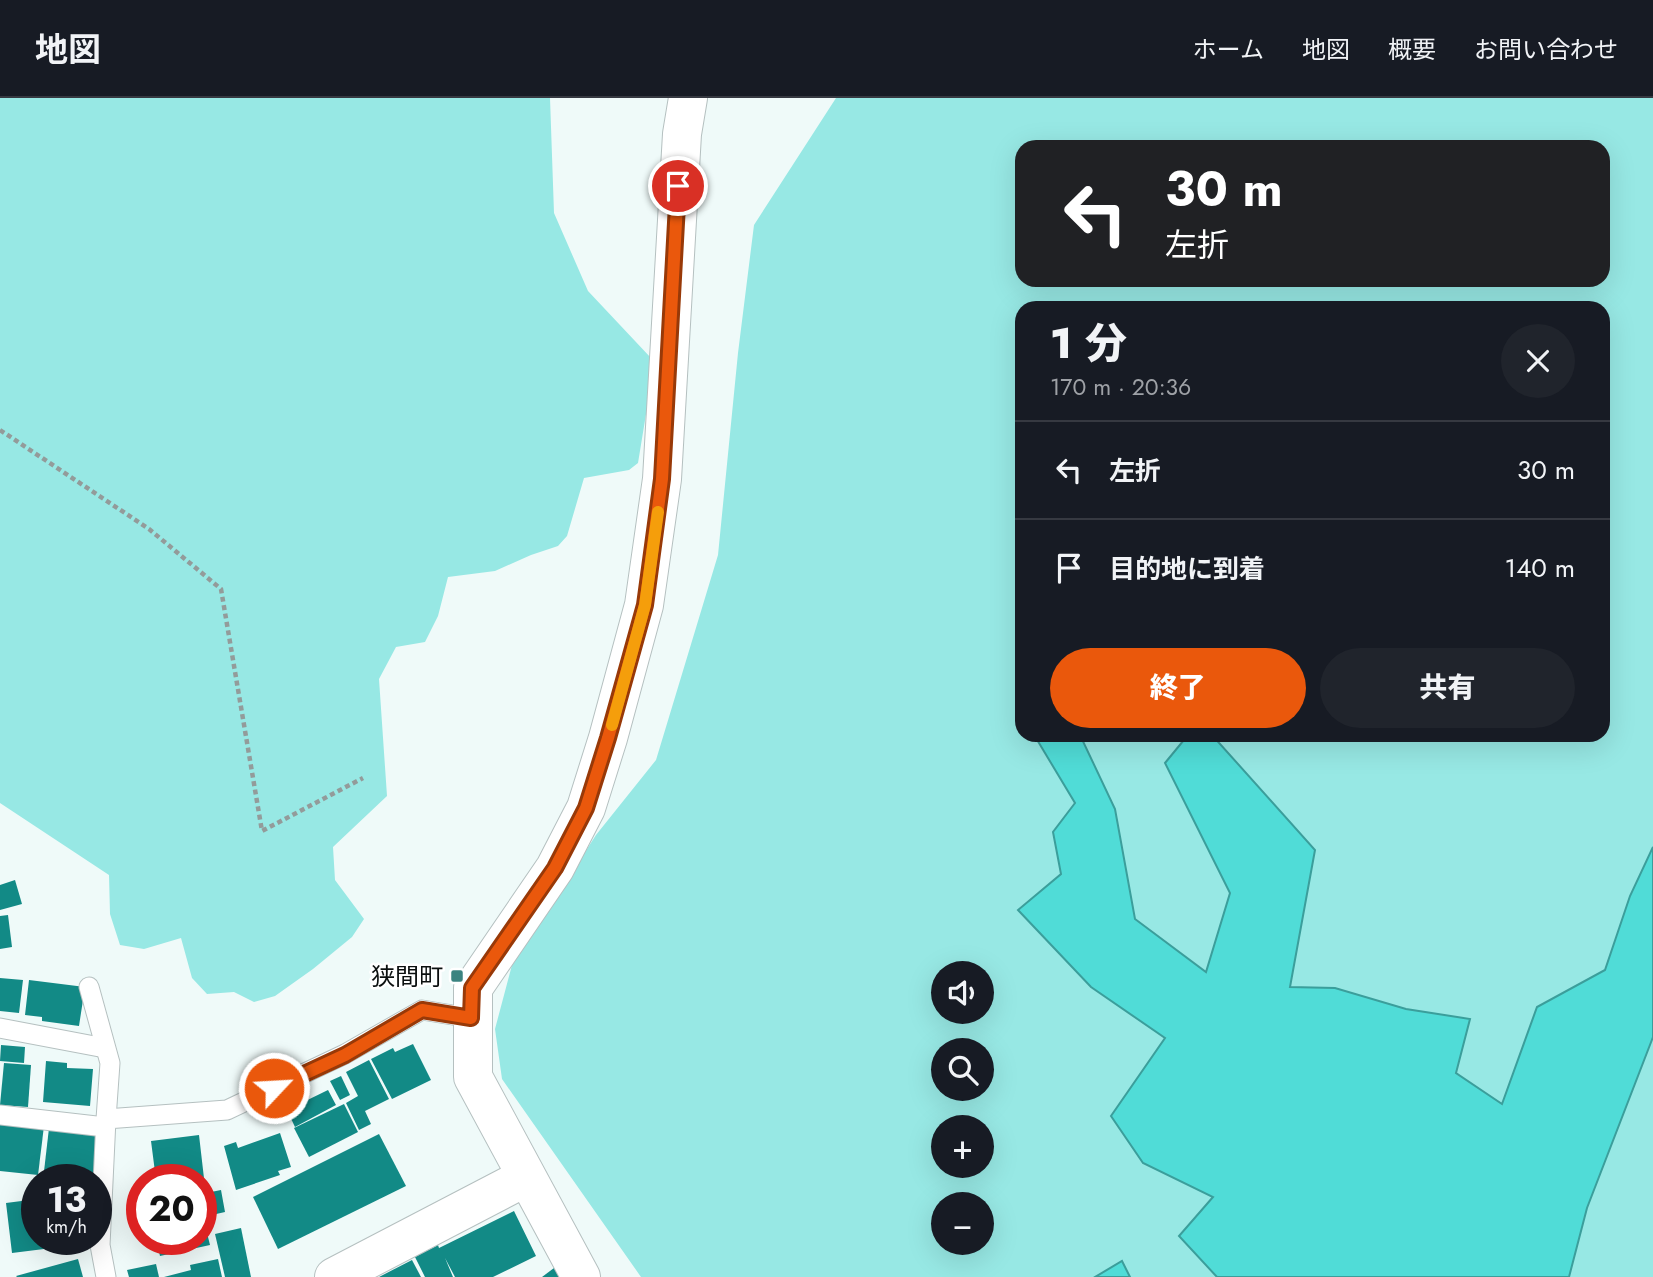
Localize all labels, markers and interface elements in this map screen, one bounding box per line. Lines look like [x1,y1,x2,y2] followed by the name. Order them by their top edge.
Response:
[35,26,101,73] text: 地図
[1193,32,1264,67] text: ホーム
[1302,32,1350,67] text: 地図
[1388,32,1436,67] text: 概要
[1474,32,1618,67] text: お問い合わせ
[1165,154,1283,224] text: 30 m
[648,156,708,216] pin
[659,167,697,205] icon: arrive
[1050,168,1141,259] icon: left
[1165,222,1229,268] text: 左折
[1050,313,1127,374] text: 1 分
[1501,324,1575,398] button: close
[1050,370,1191,404] text: 170 m · 20:36
[1050,451,1088,489] icon: left
[1517,451,1575,489] text: 30 m
[1109,452,1161,490] text: 左折
[1050,549,1088,587] icon: arrive
[1504,549,1575,587] text: 140 m
[1109,550,1265,588] text: 目的地に到着
[1050,648,1306,728] button: 終了
[1320,648,1575,728] button: 共有
[371,959,443,994] place label: 狭間町
[931,961,994,1255] map controls
[931,961,994,1024] button: sound
[449,968,465,984] marker: 狭間町
[931,1038,994,1101] button: search
[237,1051,311,1125] position arrow
[931,1115,994,1178] button: +
[126,1164,217,1255] speed limit sign: 20
[47,1175,86,1225] text: 13
[931,1192,994,1255] button: −
[46,1214,87,1240] text: km/h

